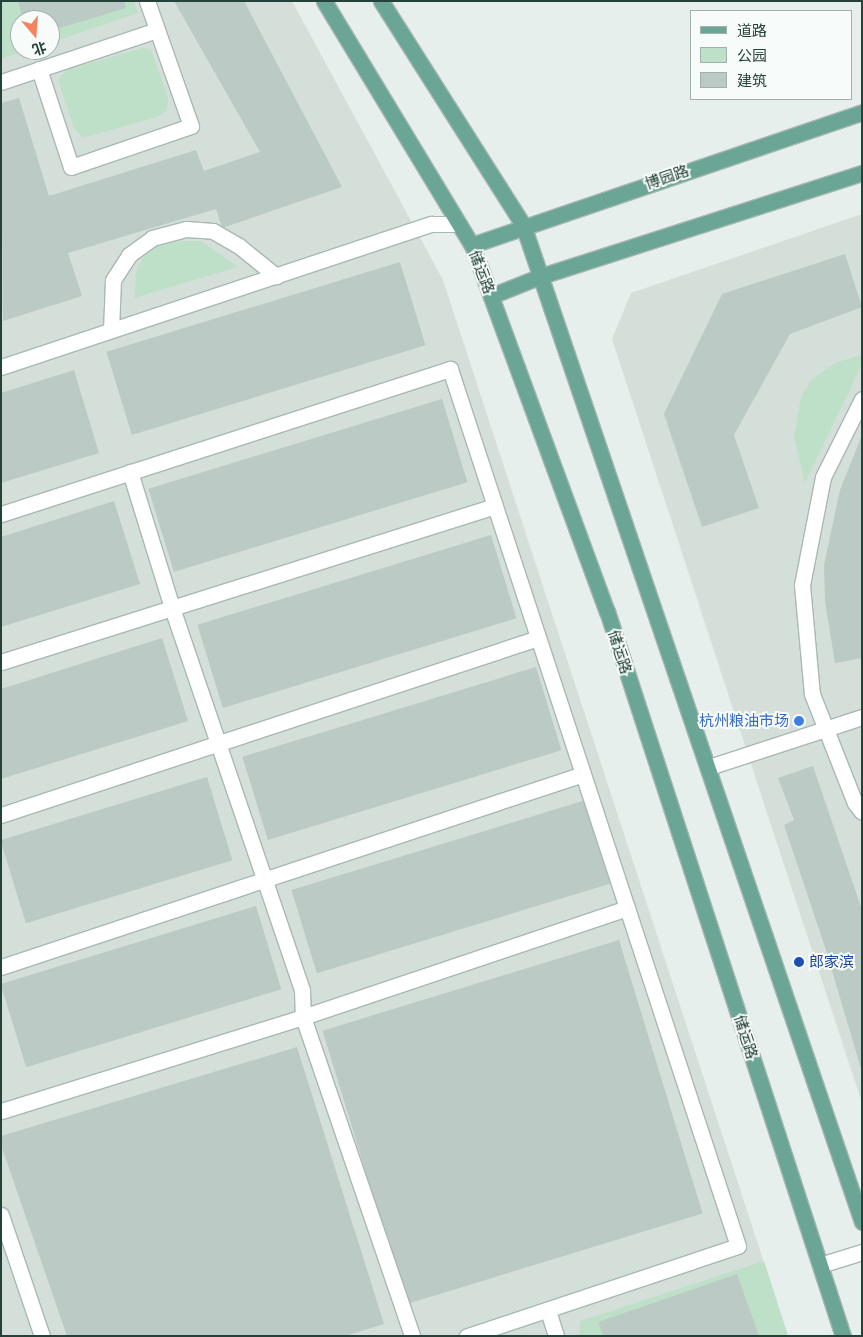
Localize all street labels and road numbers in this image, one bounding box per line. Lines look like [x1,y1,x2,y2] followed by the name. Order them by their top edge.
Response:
[643,161,691,193] street label: 博园路
[466,248,498,296] street label: 储运路
[604,628,636,676] street label: 储运路
[730,1013,762,1061] street label: 储运路

